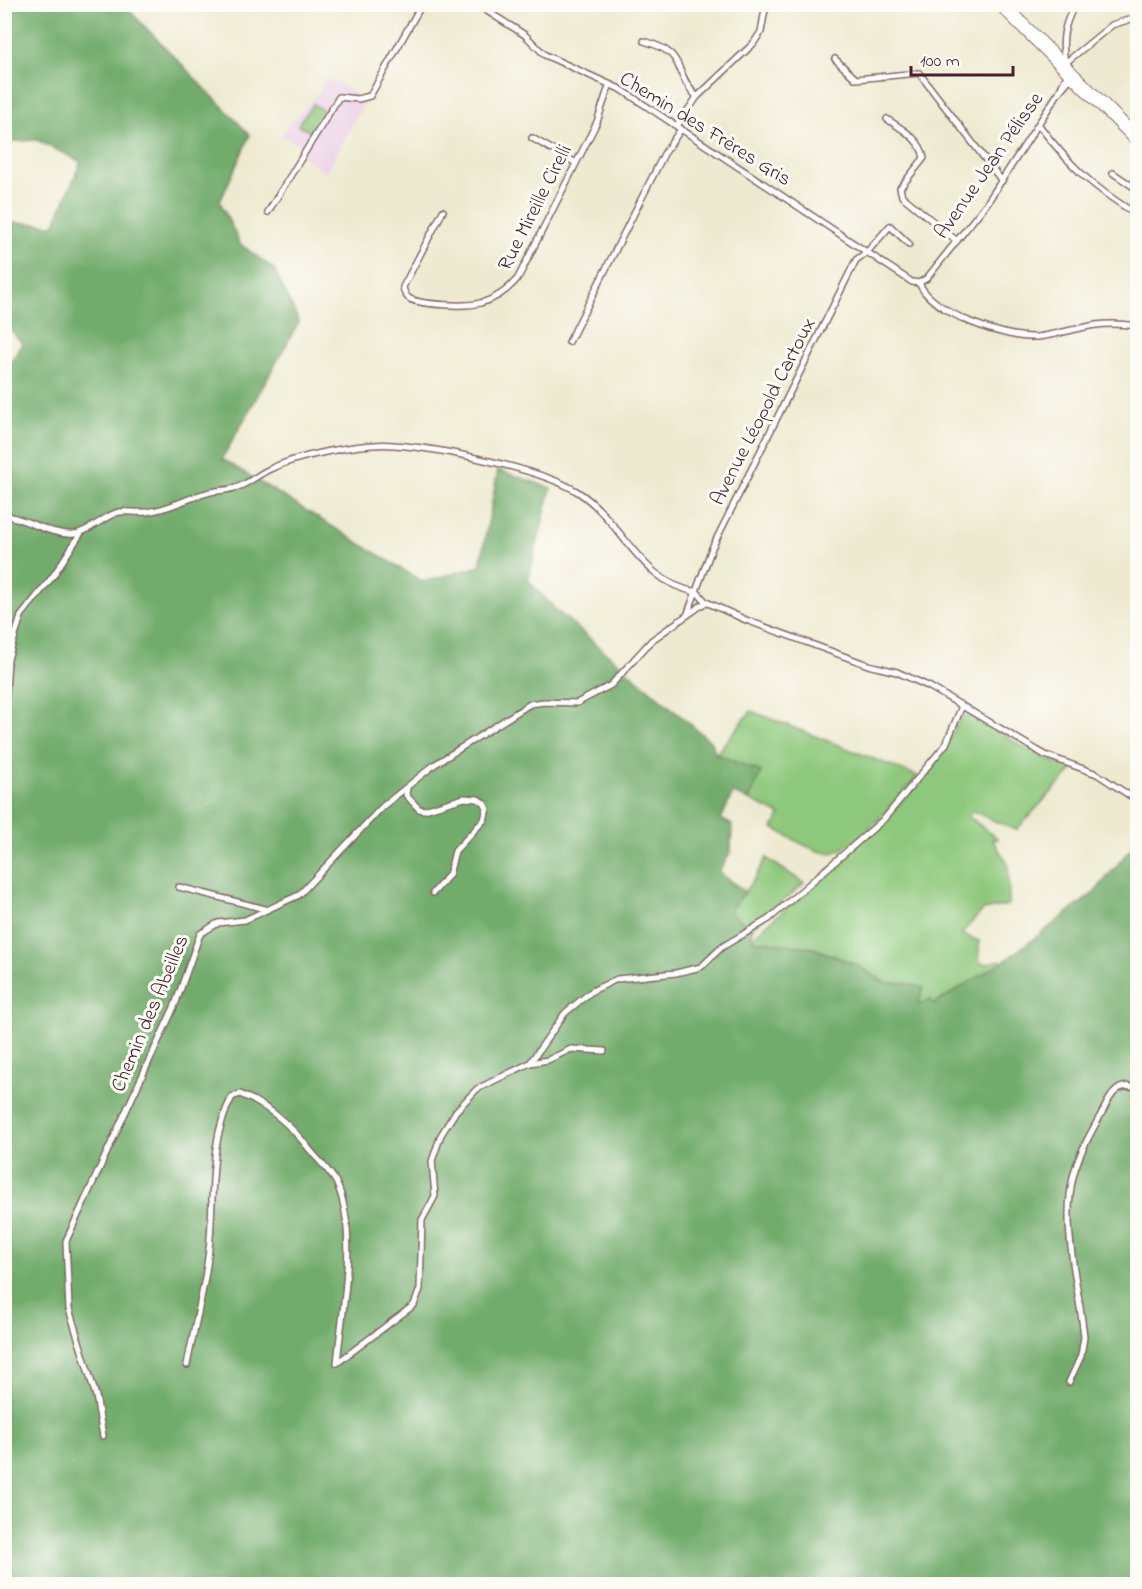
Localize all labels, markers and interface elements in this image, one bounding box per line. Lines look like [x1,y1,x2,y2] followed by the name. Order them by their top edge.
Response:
[911,39,1013,77] scale bar
[920,49,960,75] text: 100 m
[613,65,797,195] street label: Chemin des Frères Gris
[928,86,1052,246] street label: Avenue Jean Pélisse
[491,140,581,276] street label: Rue Mireille Cirelli
[703,313,824,511] street label: Avenue Léopold Cartoux
[104,931,197,1097] street label: Chemin des Abeilles

